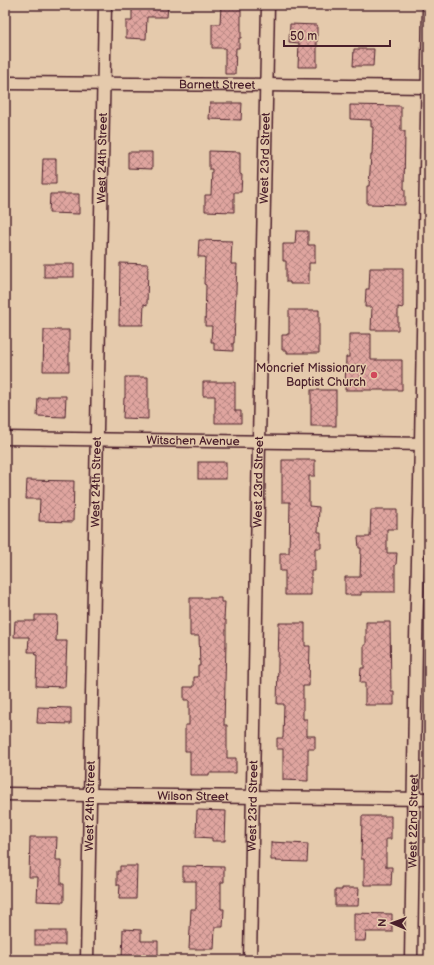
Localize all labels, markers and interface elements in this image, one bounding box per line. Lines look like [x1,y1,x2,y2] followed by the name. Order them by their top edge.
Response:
[284,22,390,48] scale bar
[290,29,317,44] text: 50 m
[179,77,256,92] street label: Barnett Street
[94,112,110,204] street label: West 24th Street
[256,112,273,204] street label: West 23rd Street
[256,361,367,390] place label: Moncrief Missionary Baptist Church
[369,370,379,380] marker: Moncrief Missionary Baptist Church
[146,433,240,449] street label: Witschen Avenue
[88,436,104,528] street label: West 24th Street
[250,436,267,528] street label: West 23rd Street
[82,760,98,852] street label: West 24th Street
[244,760,261,852] street label: West 23rd Street
[405,774,421,868] street label: West 22nd Street
[157,788,229,804] street label: Wilson Street
[372,903,412,943] north arrow
[376,918,389,927] text: N

